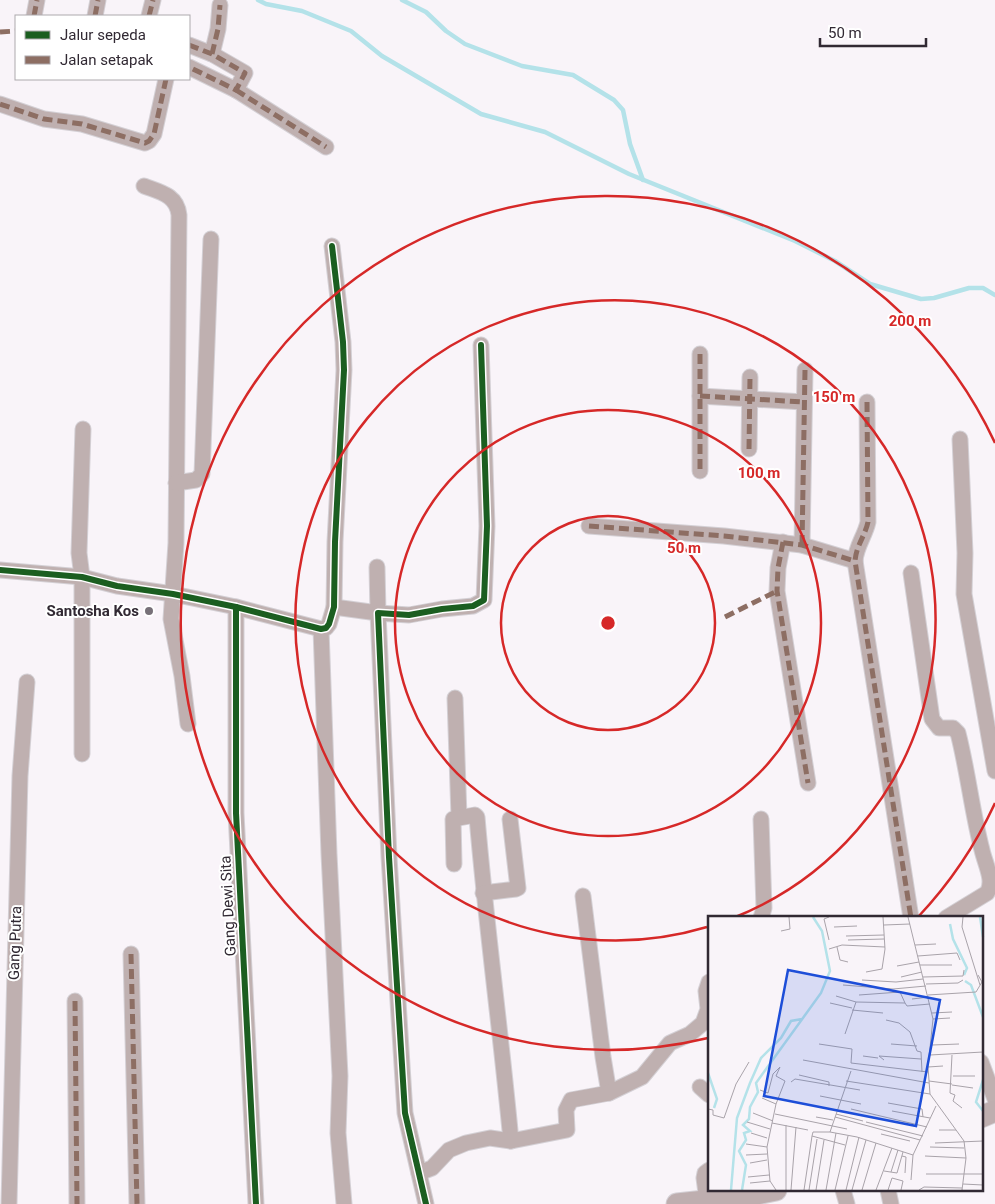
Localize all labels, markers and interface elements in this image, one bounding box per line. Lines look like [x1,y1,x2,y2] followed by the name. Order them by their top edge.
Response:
[15,15,190,80] legend
[820,15,926,47] scale bar
[828,24,862,42] text: 50 m
[60,26,146,44] text: Jalur sepeda
[60,51,154,69] text: Jalan setapak
[889,312,931,330] text: 200 m
[813,388,855,406] text: 150 m
[738,464,780,482] text: 100 m
[667,539,701,557] text: 50 m
[47,602,139,620] place label: Santosha Kos
[143,605,155,617] marker: Santosha Kos
[599,614,617,632] centre of rings
[216,855,240,957] street label: Gang Dewi Sita
[5,906,25,980] street label: Gang Putra
[708,916,982,1192] inset map

